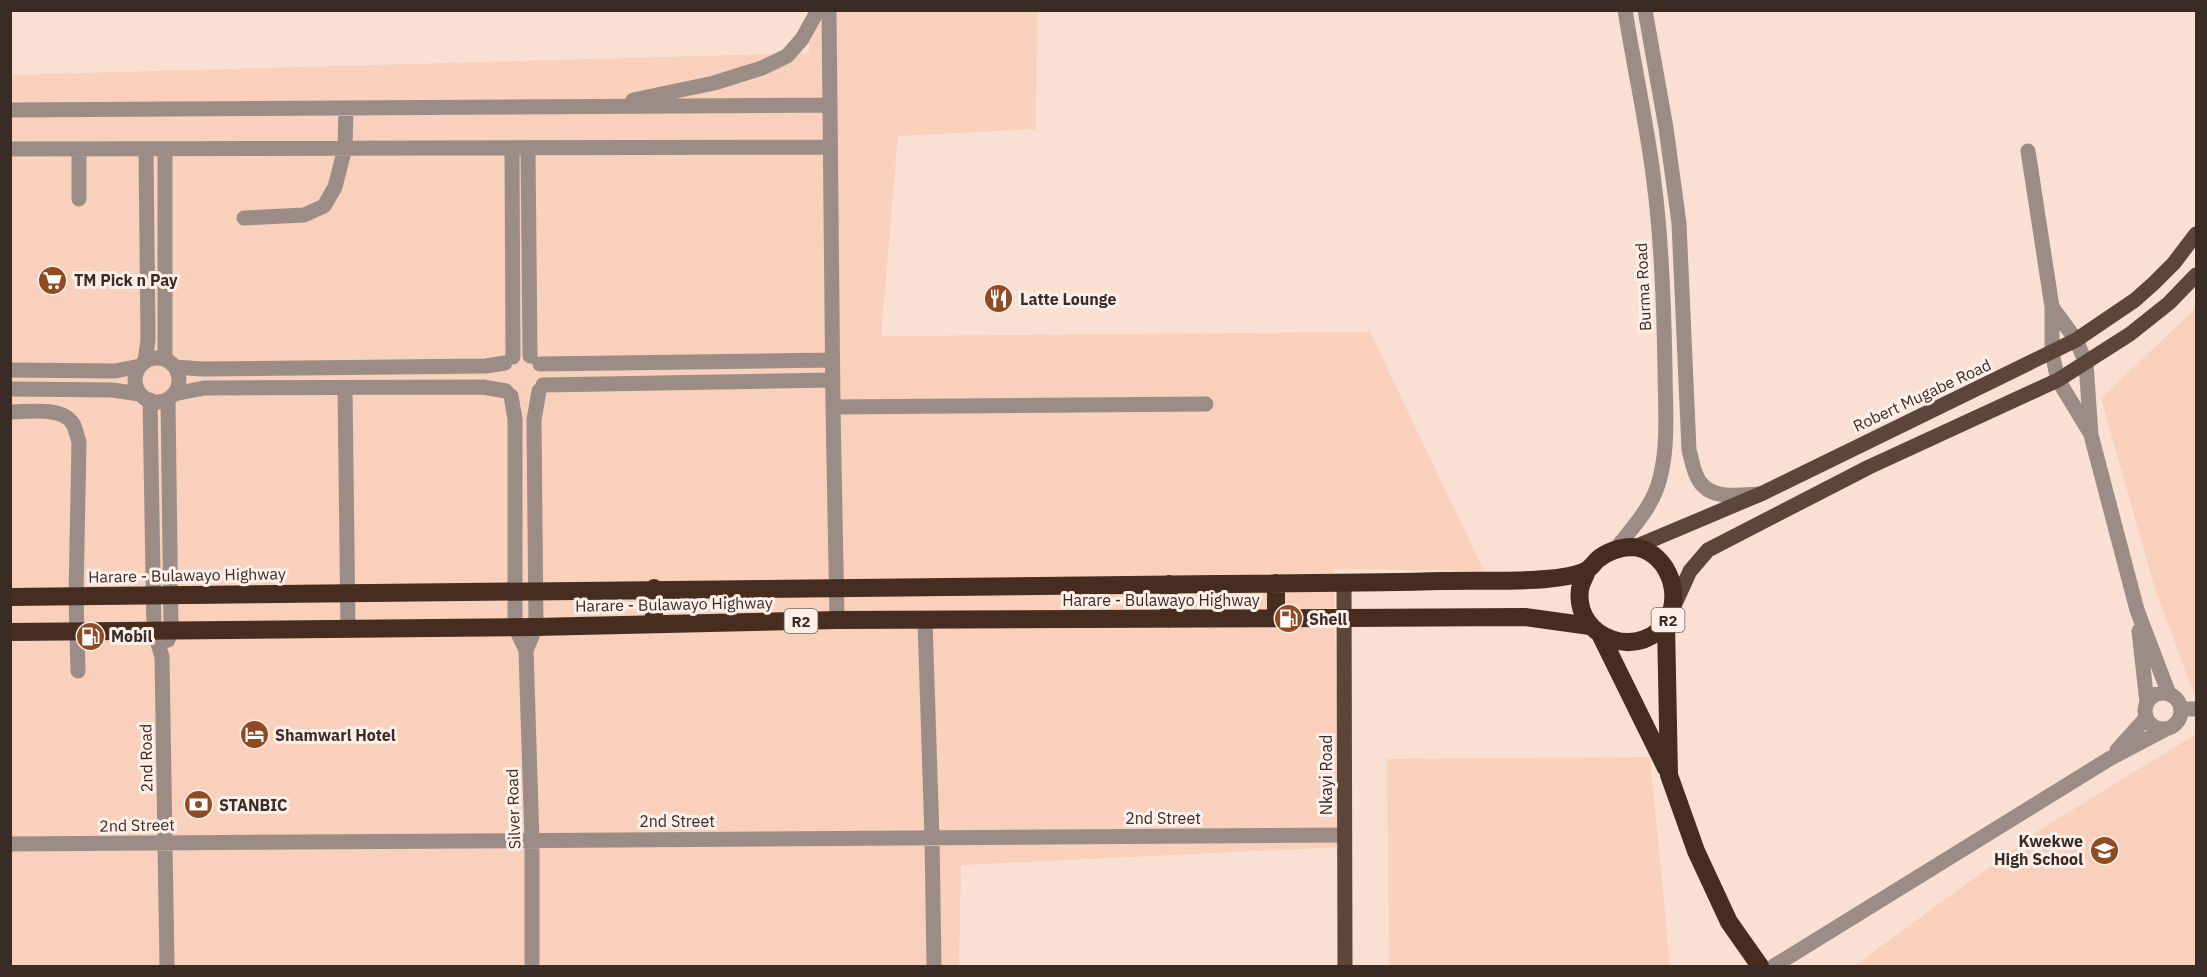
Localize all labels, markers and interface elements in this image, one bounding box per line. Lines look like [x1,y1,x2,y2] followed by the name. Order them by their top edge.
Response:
[1631,242,1655,332] street label: Burma Road
[37,264,69,296] supermarket icon: TM Pick n Pay
[74,270,178,290] place label: TM Pick n Pay
[983,283,1015,315] restaurant icon: Latte Lounge
[1020,289,1117,309] place label: Latte Lounge
[1850,354,1994,436] street label: Robert Mugabe Road
[88,563,286,587] street label: Harare - Bulawayo Highway
[1062,590,1260,610] street label: Harare - Bulawayo Highway
[575,592,773,616] street label: Harare - Bulawayo Highway
[1272,603,1304,635] fuel station icon: Shell
[1652,608,1684,632] road number: R2
[784,609,818,633] road number: R2
[1309,609,1347,629] place label: Shell
[74,620,106,652] fuel station icon: Mobil
[111,626,152,646] place label: Mobil
[238,719,270,751] hotel icon: Shamwarl Hotel
[135,724,157,792] street label: 2nd Road
[275,725,396,745] place label: Shamwarl Hotel
[1316,735,1336,815] street label: Nkayi Road
[502,768,524,850] street label: Silver Road
[182,789,214,821] bank icon: STANBIC
[219,795,287,815] place label: STANBIC
[1125,808,1201,828] street label: 2nd Street
[639,811,715,831] street label: 2nd Street
[99,814,175,836] street label: 2nd Street
[1994,831,2083,869] place label: Kwekwe High School
[2088,834,2120,866] school or university icon: Kwekwe High School

